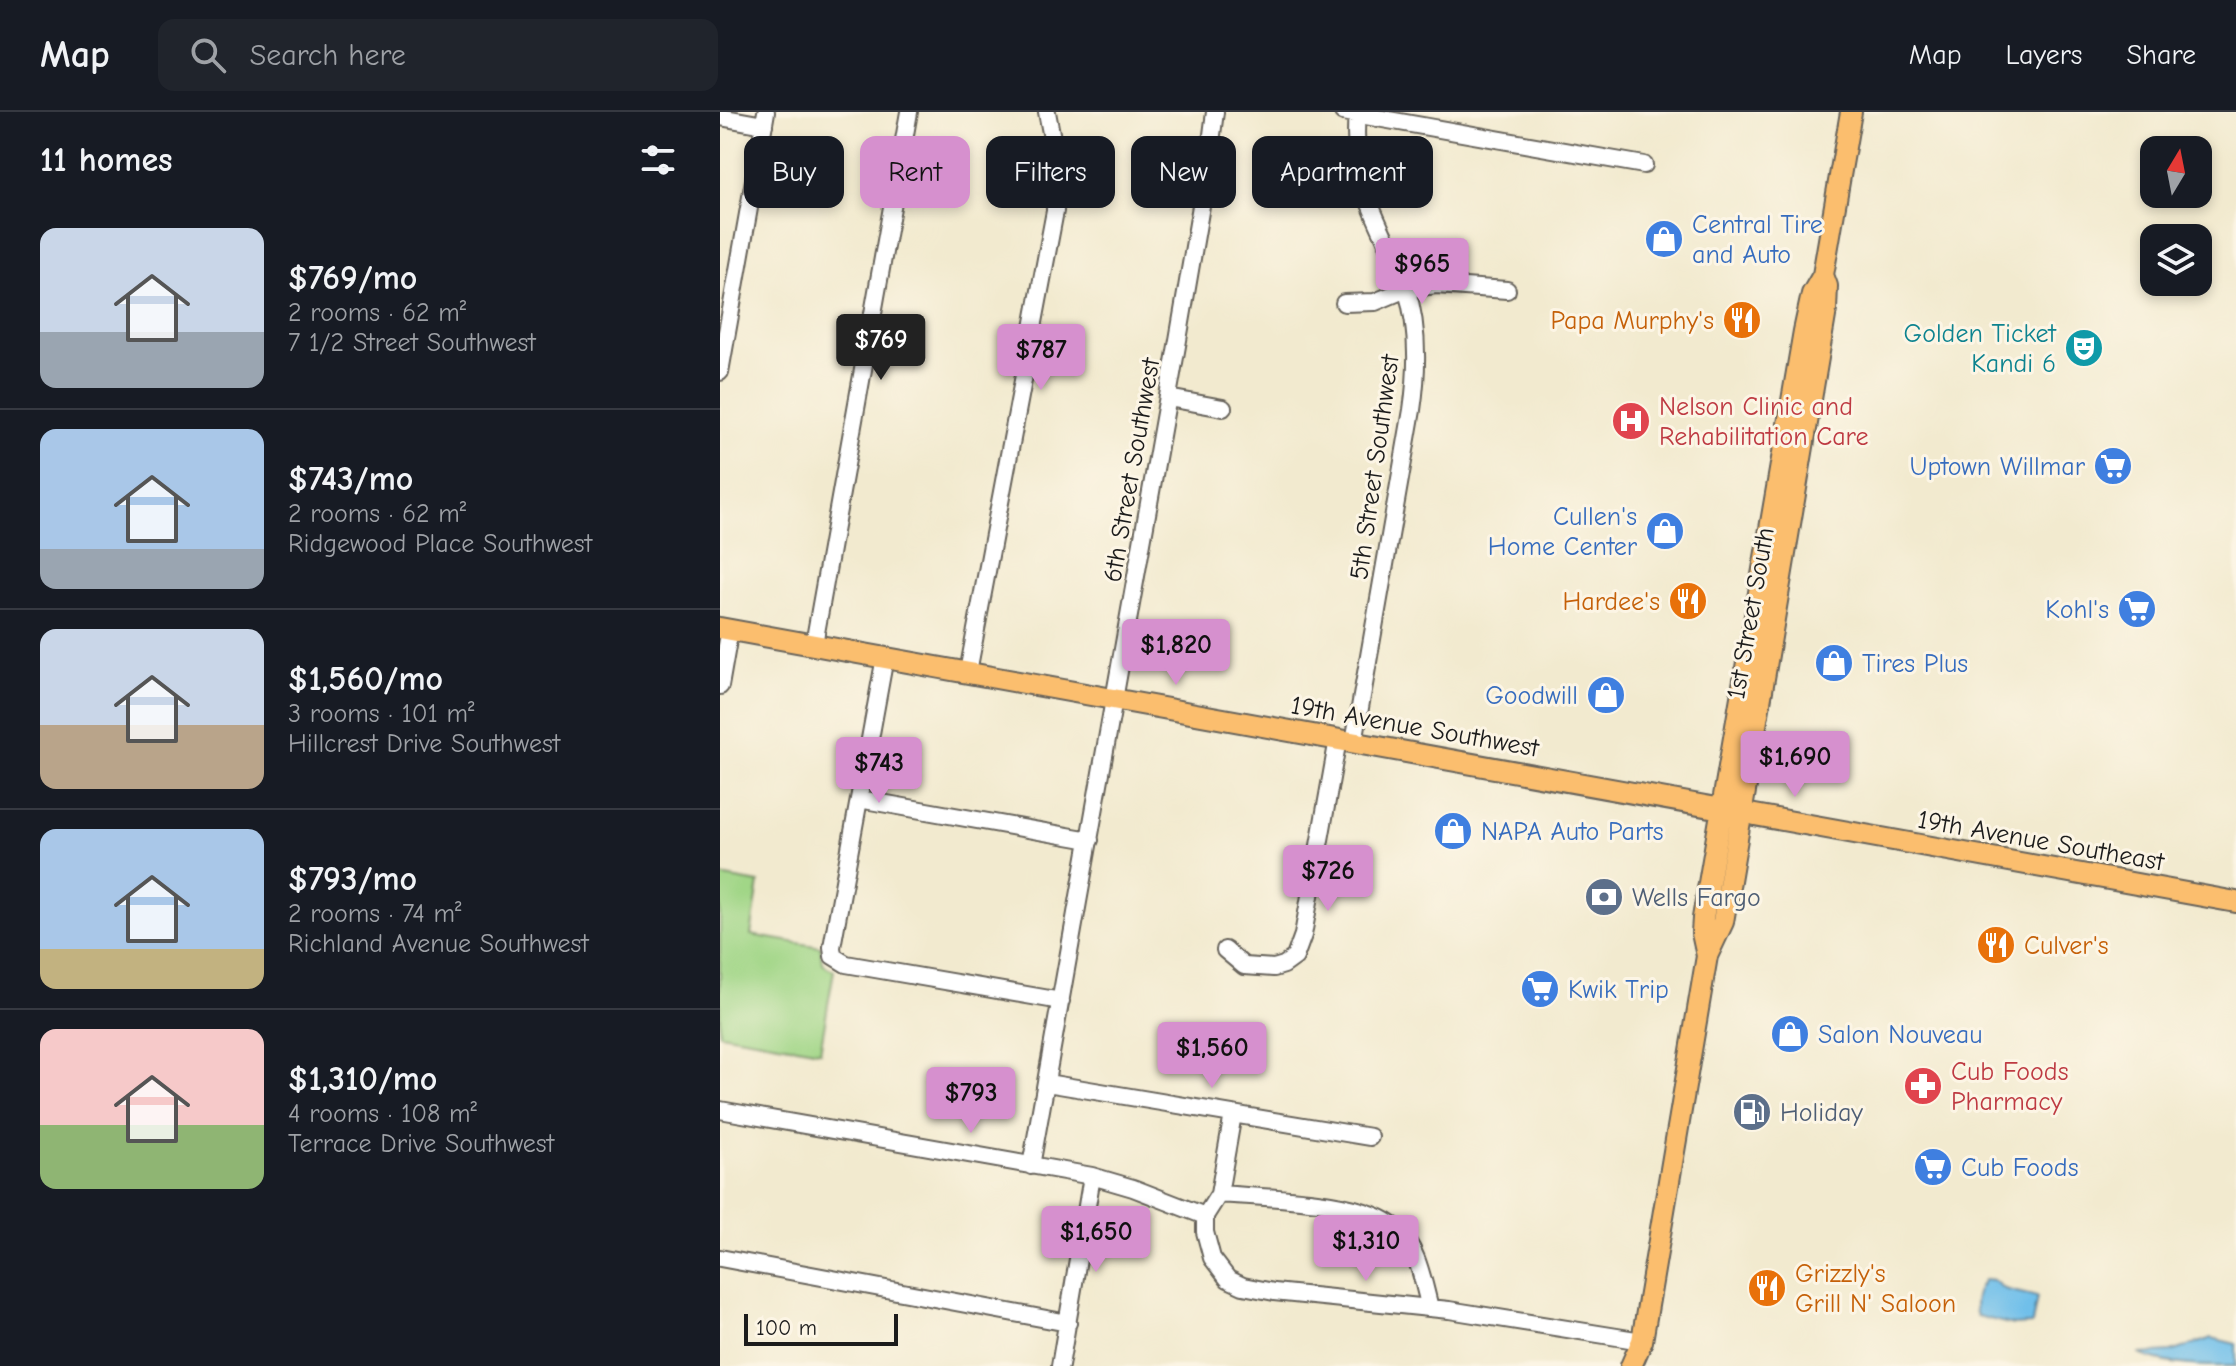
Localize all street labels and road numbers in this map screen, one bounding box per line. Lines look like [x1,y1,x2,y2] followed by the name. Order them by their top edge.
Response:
[1344,351,1406,582] street label: 5th Street Southwest
[1097,354,1167,585] street label: 6th Street Southwest
[1721,525,1781,701] street label: 1st Street South
[1289,690,1543,764] street label: 19th Avenue Southwest
[1915,805,2168,878] street label: 19th Avenue Southeast

